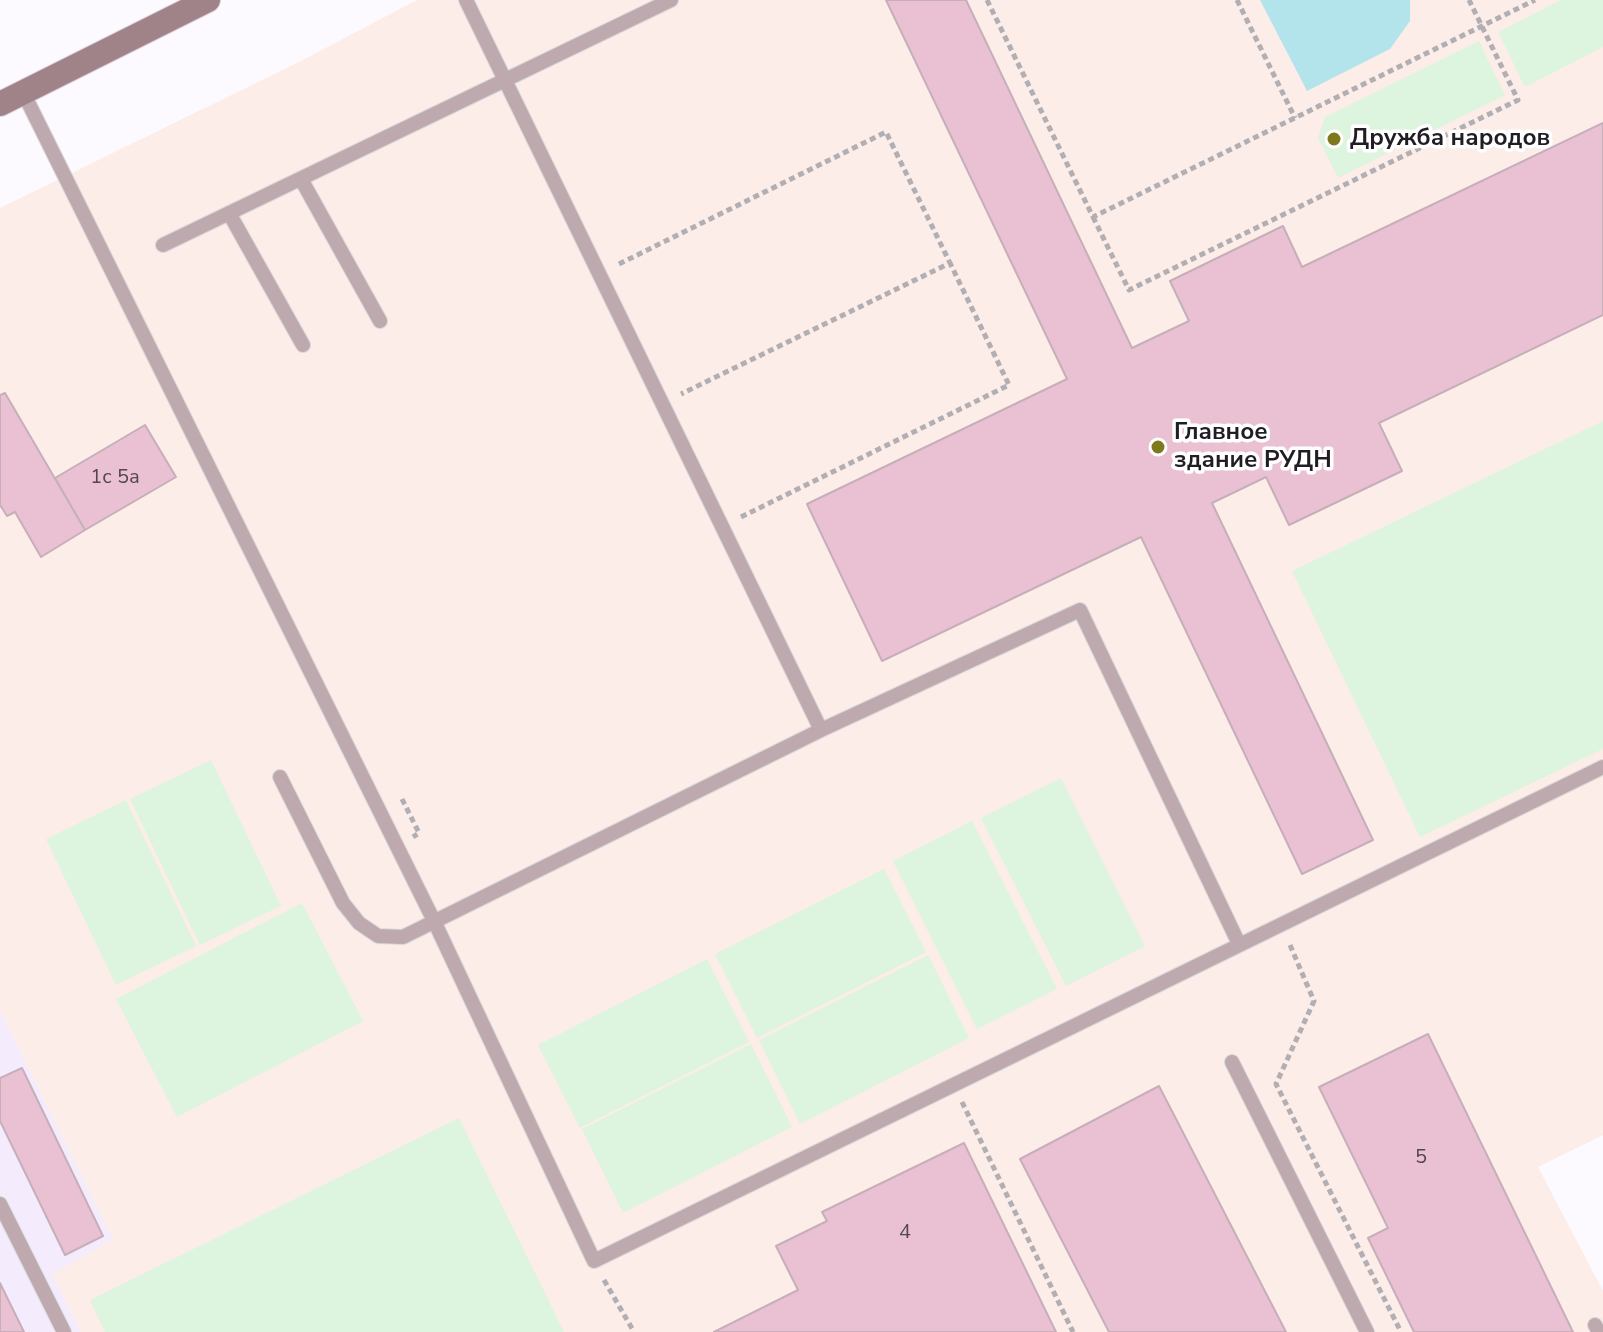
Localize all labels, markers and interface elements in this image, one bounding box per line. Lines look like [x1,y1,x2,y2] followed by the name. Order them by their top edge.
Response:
[1350,125,1550,153] place label: Дружба народов
[1325,130,1343,148] marker: Дружба народов
[1174,419,1332,475] place label: Главное здание РУДН
[1149,438,1167,456] marker: Главное здание РУДН
[90,466,140,490] house number: 1с 5а
[1415,1146,1427,1170] house number: 5
[899,1221,911,1245] house number: 4

